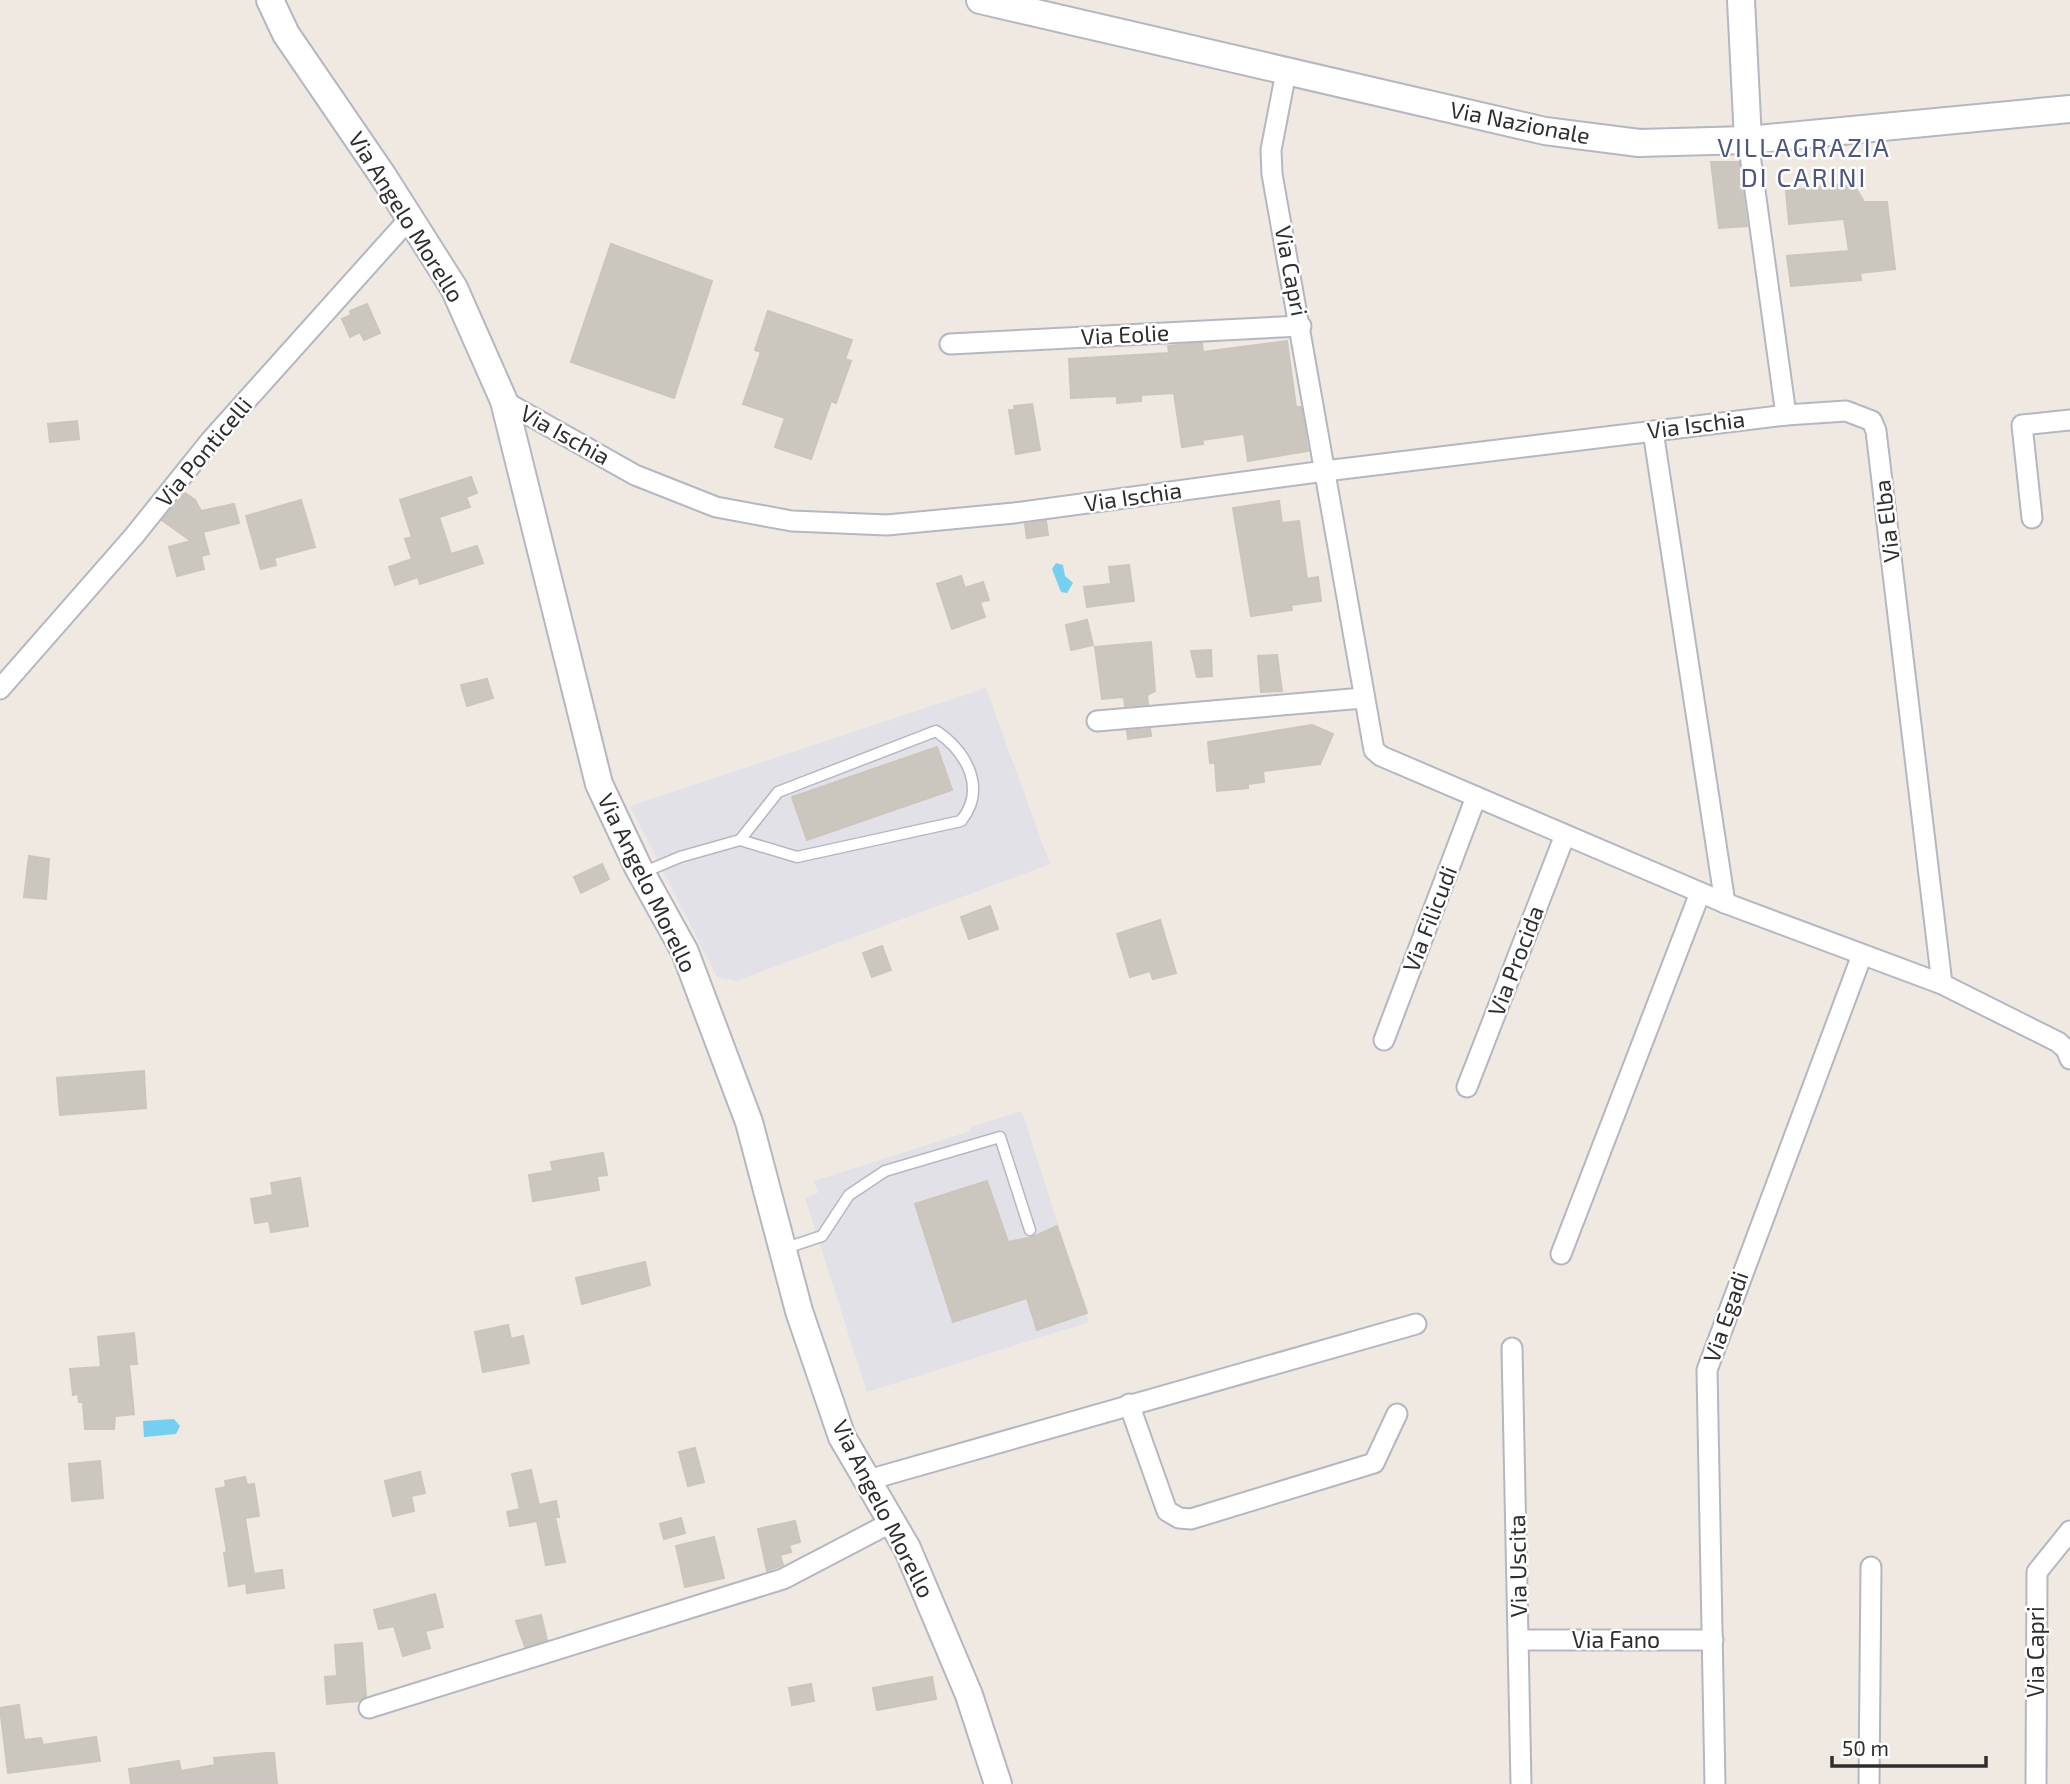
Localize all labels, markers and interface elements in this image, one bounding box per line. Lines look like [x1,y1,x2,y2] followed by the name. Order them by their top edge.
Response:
[1448,95,1593,149] street label: Via Nazionale
[343,126,471,307] street label: Via Angelo Morello
[1717,131,1891,192] district label: VILLAGRAZIA DI CARINI
[1270,223,1314,318] street label: Via Capri
[1080,318,1170,350] street label: Via Eolie
[149,391,257,512] street label: Via Ponticelli
[516,398,615,470] street label: Via Ischia
[1645,404,1746,444] street label: Via Ischia
[1082,475,1183,517] street label: Via Ischia
[1867,478,1905,564] street label: Via Elba
[592,788,703,977] street label: Via Angelo Morello
[1396,862,1462,976] street label: Via Filicudi
[1481,902,1549,1020] street label: Via Procida
[1696,1267,1754,1366] street label: Via Egadi
[827,1415,941,1602] street label: Via Angelo Morello
[1502,1514,1532,1618] street label: Via Uscita
[2021,1606,2049,1698] street label: Via Capri
[1572,1625,1660,1653] street label: Via Fano
[1832,1724,1986,1768] scale bar
[1842,1735,1889,1760] text: 50 m

